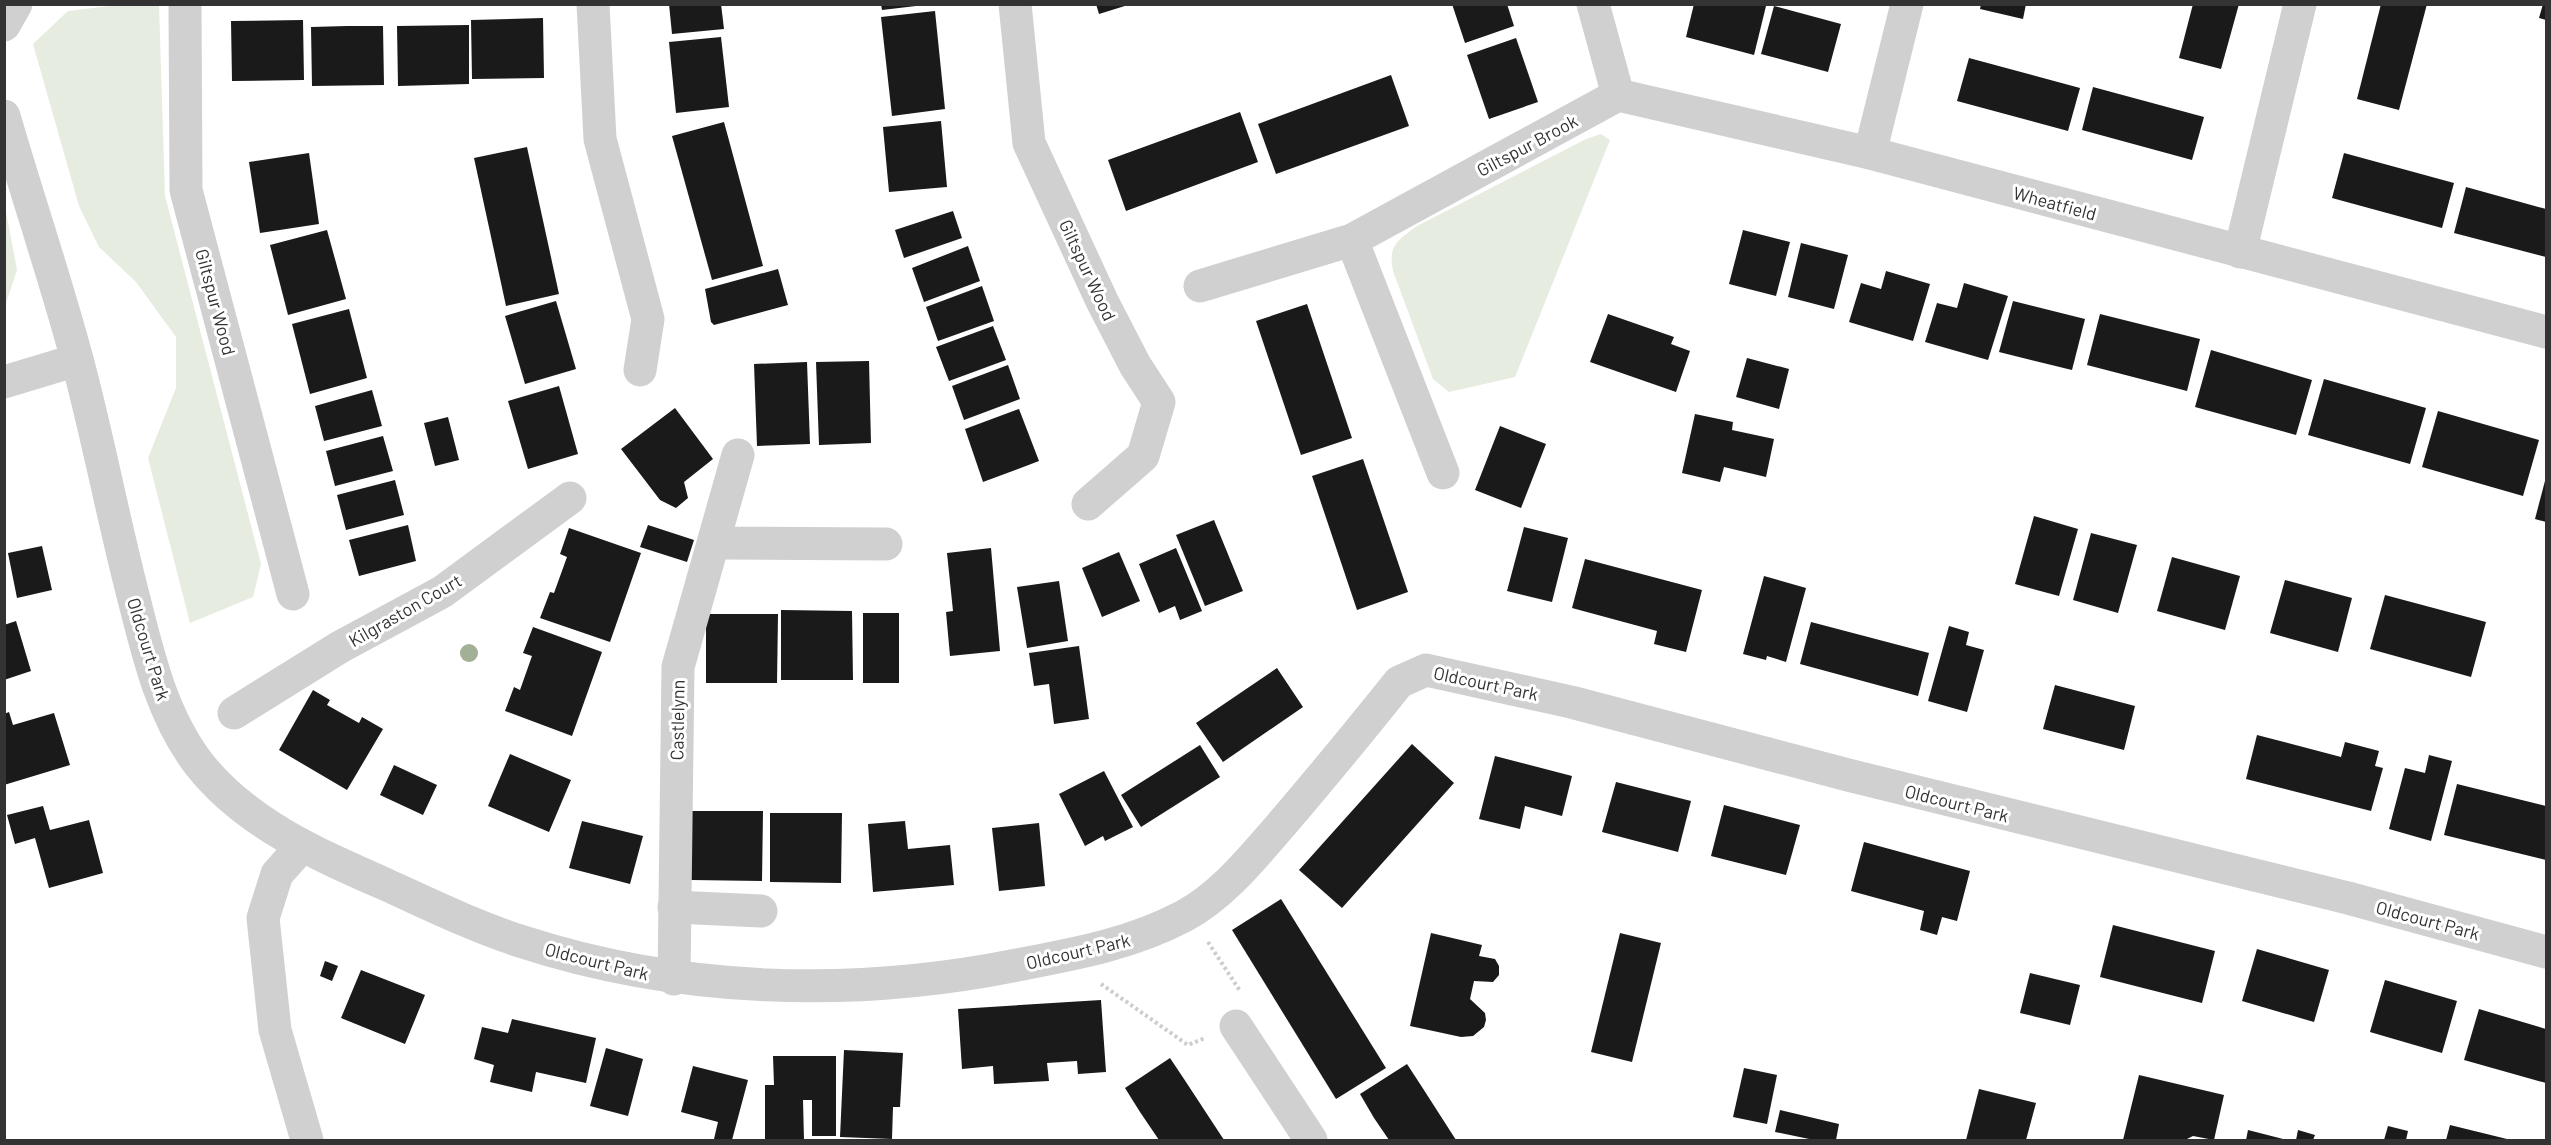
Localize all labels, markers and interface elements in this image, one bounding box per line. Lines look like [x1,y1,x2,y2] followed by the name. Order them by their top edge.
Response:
[1473,109,1581,181] street label: Giltspur Brook
[2011,181,2099,225] street label: Wheatfield
[1055,216,1121,324] street label: Giltspur Wood
[191,246,241,358] street label: Giltspur Wood
[345,569,465,651] street label: Kilgraston Court
[123,595,175,703] street label: Oldcourt Park
[1432,661,1540,705] street label: Oldcourt Park
[665,679,689,761] street label: Castlelynn
[1903,779,2011,827] street label: Oldcourt Park
[2374,896,2482,944] street label: Oldcourt Park
[1024,928,1132,974] street label: Oldcourt Park
[543,937,651,985] street label: Oldcourt Park

